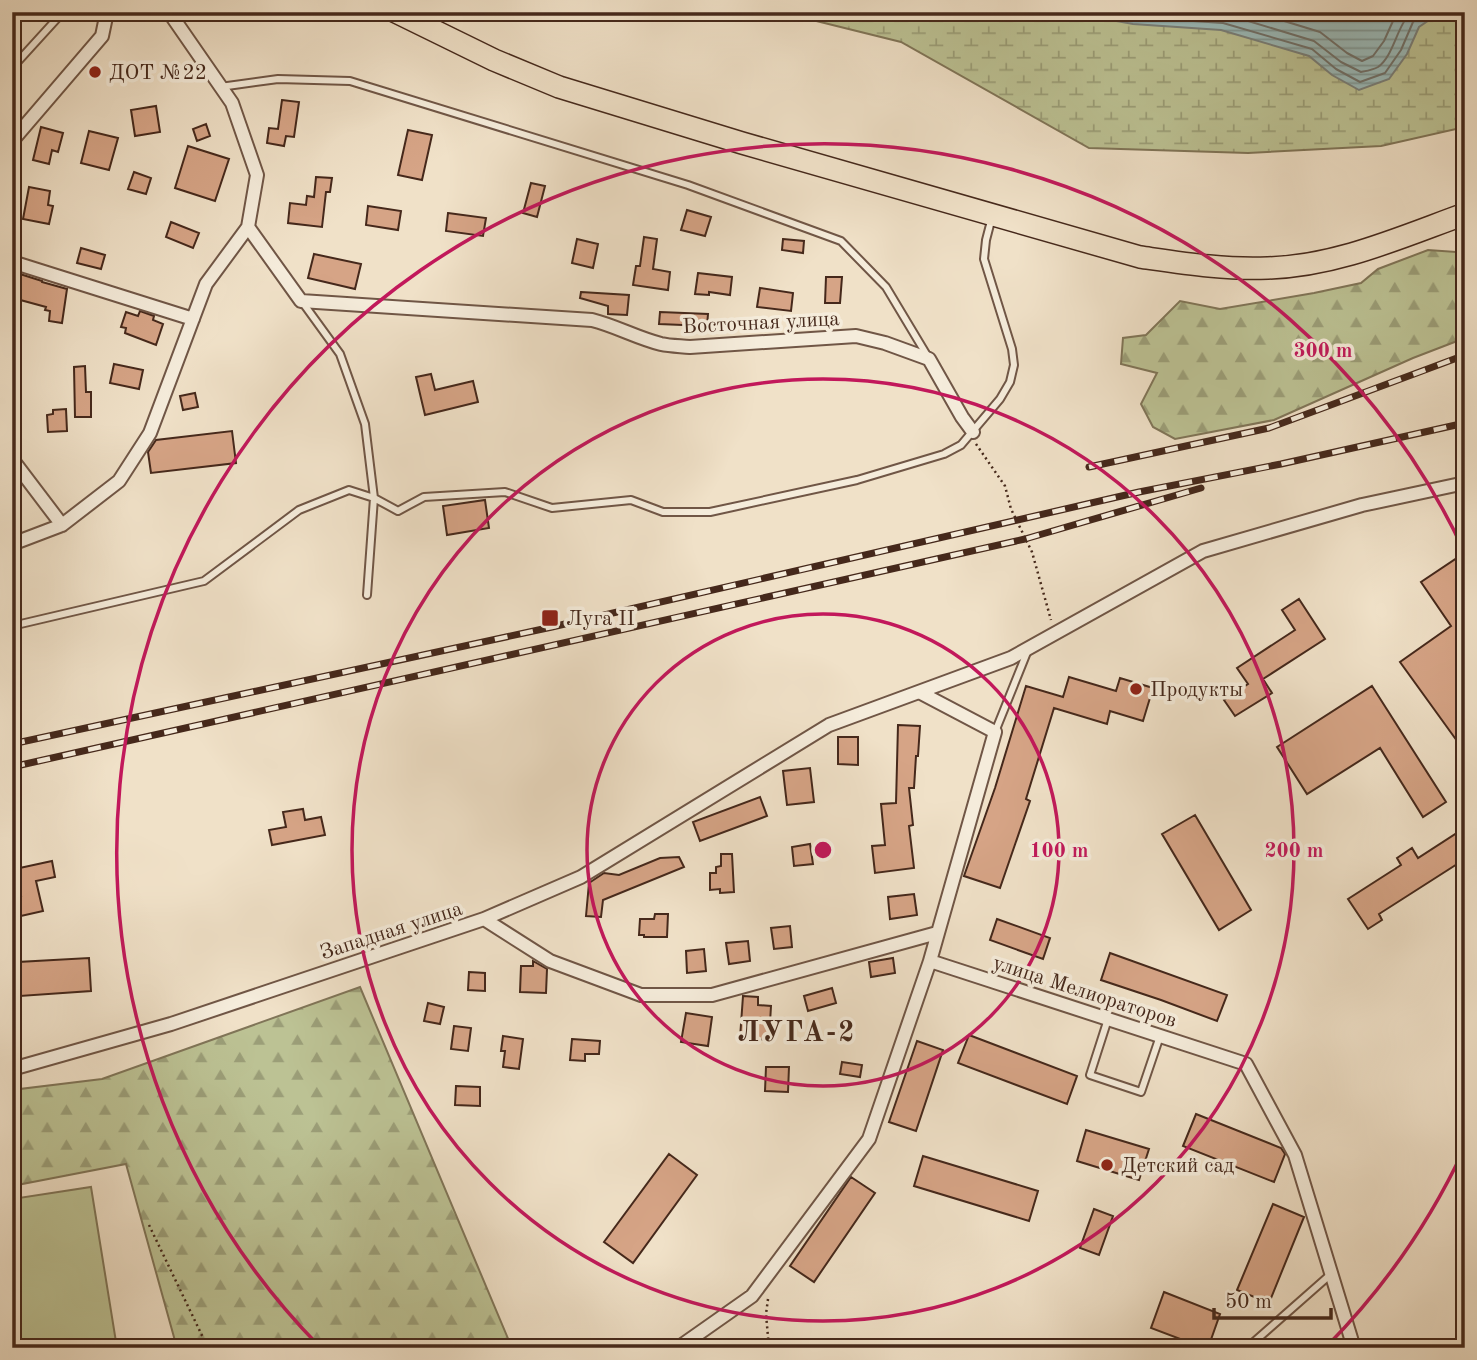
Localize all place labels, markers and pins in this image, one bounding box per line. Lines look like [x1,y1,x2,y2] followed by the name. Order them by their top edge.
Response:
[109,63,207,84] place label: ДОТ №22
[87,64,103,80] marker: ДОТ №22
[540,608,560,628] marker: Луга II
[566,609,635,630] place label: Луга II
[1150,680,1243,701] place label: Продукты
[1128,681,1144,697] marker: Продукты
[811,838,835,862] centre of rings
[1121,1156,1235,1177] place label: Детский сад
[1099,1157,1115,1173] marker: Детский сад

